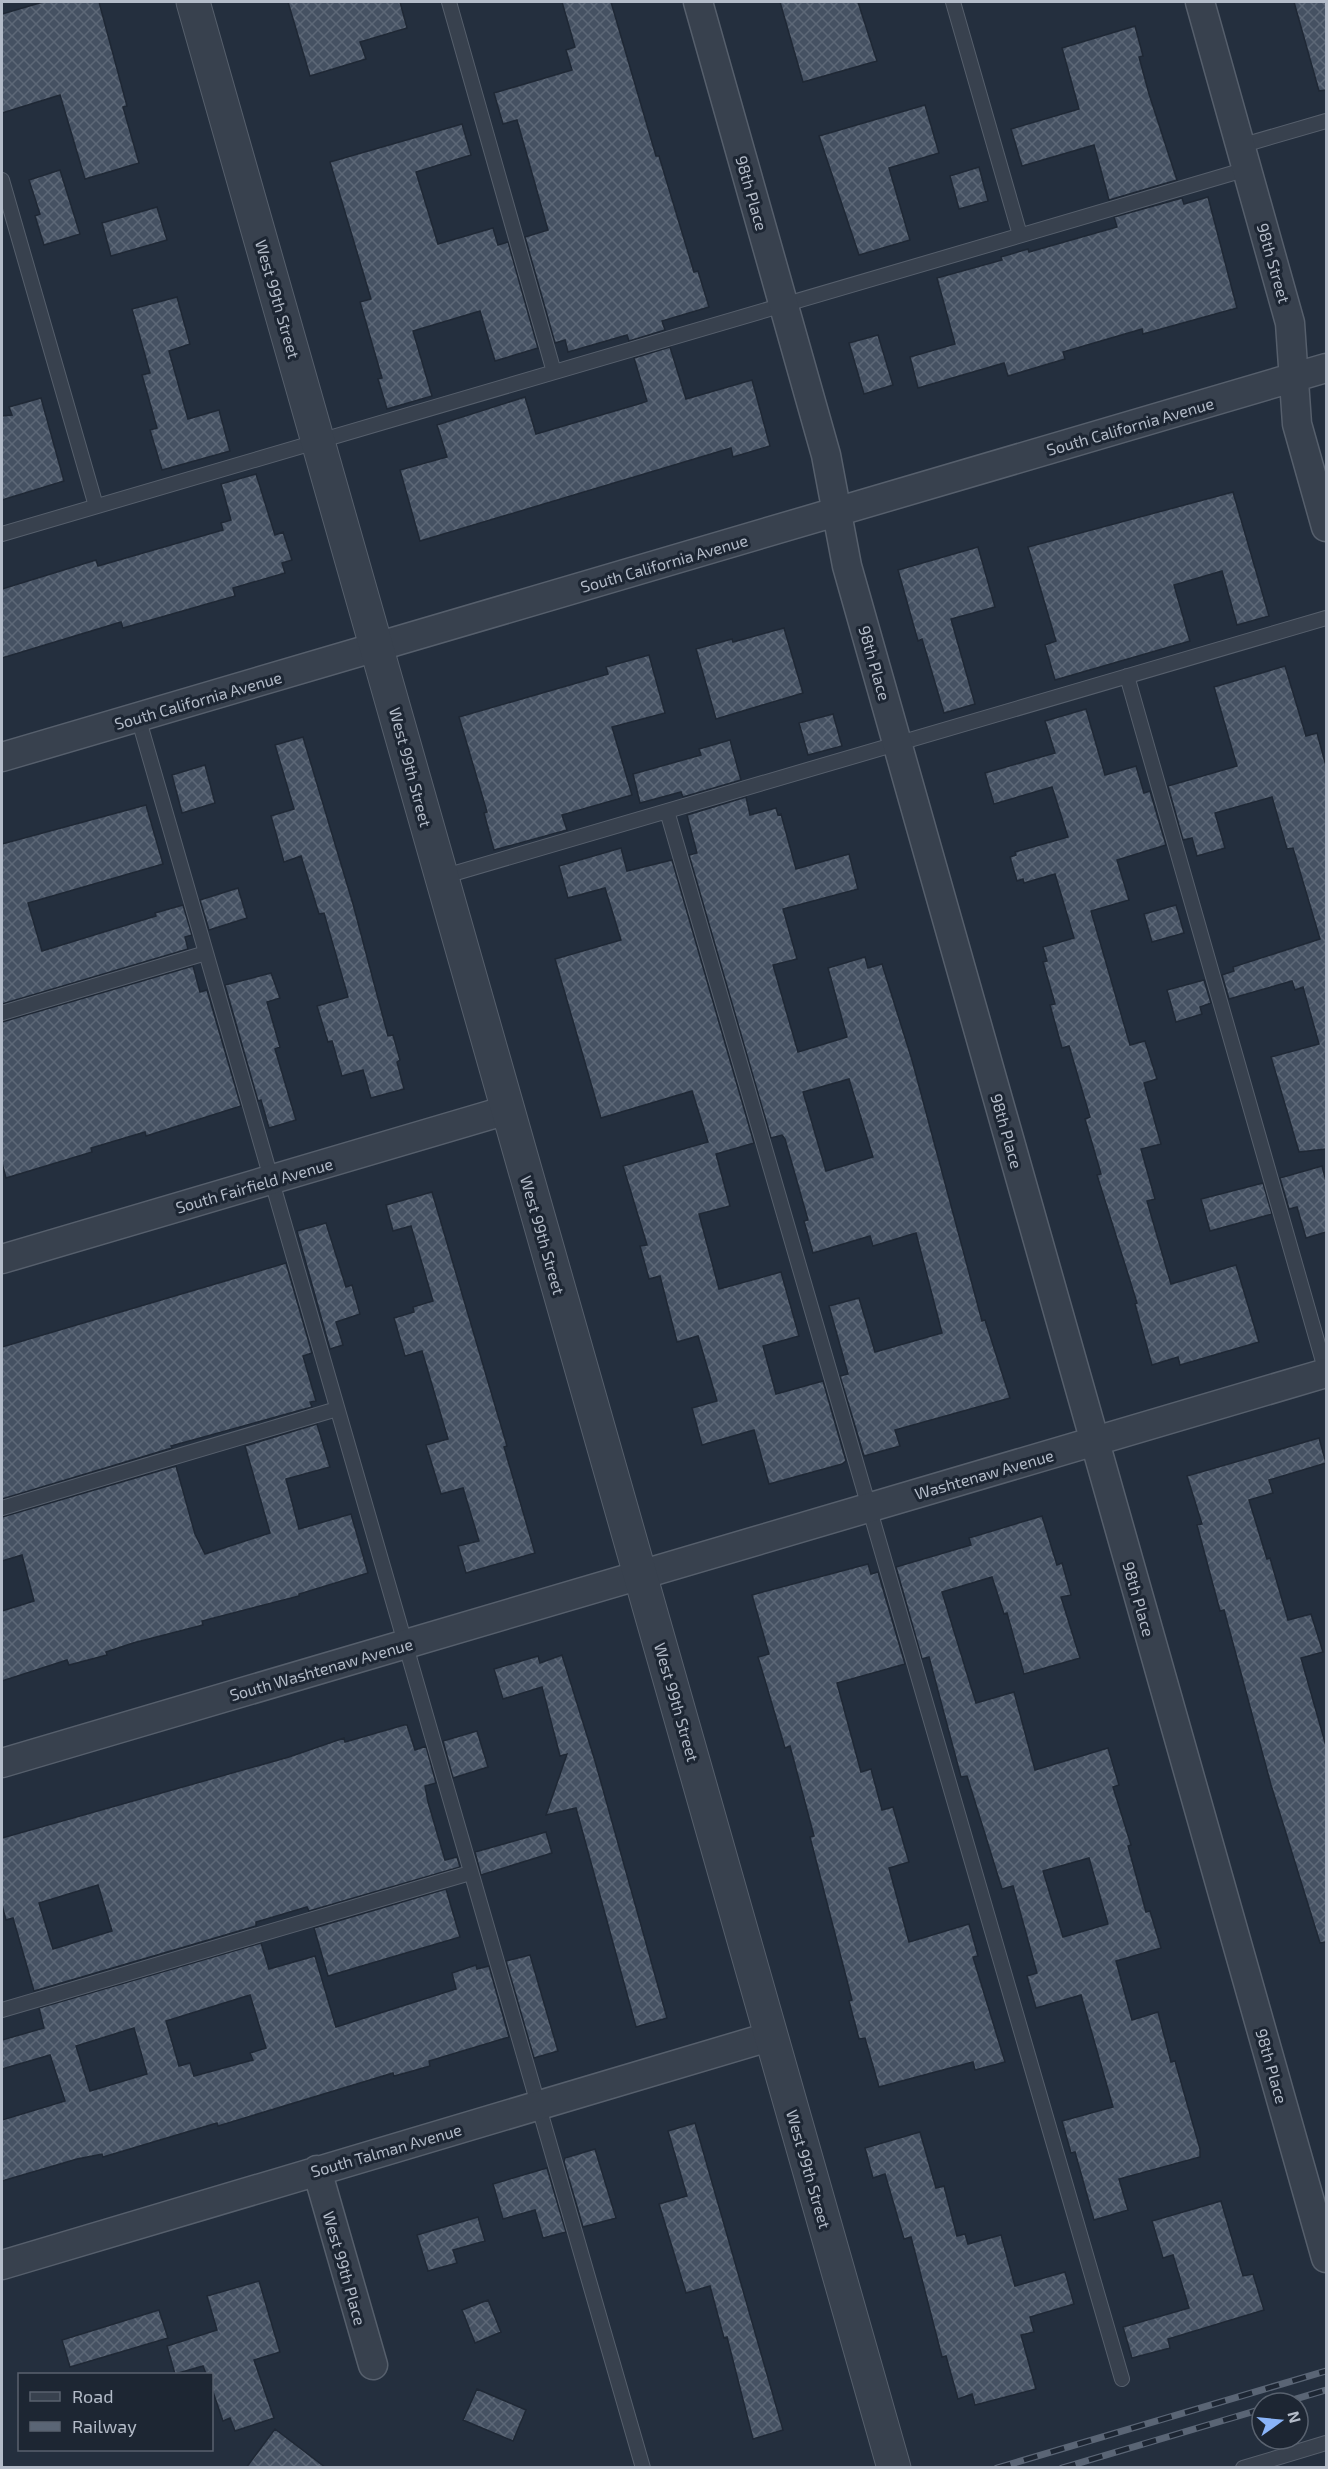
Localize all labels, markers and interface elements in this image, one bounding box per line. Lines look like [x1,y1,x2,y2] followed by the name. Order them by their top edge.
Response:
[732,153,772,233] street label: 98th Place
[1254,221,1294,305] street label: 98th Street
[252,237,304,361] street label: West 99th Street
[1044,393,1216,459] street label: South California Avenue
[578,530,750,596] street label: South California Avenue
[855,623,895,703] street label: 98th Place
[112,667,284,733] street label: South California Avenue
[386,705,436,829] street label: West 99th Street
[987,1091,1027,1171] street label: 98th Place
[173,1153,335,1217] street label: South Fairfield Avenue
[517,1173,569,1297] street label: West 99th Street
[912,1445,1056,1503] street label: Washtenaw Avenue
[1119,1559,1159,1639] street label: 98th Place
[227,1634,415,1704] street label: South Washtenaw Avenue
[651,1640,703,1764] street label: West 99th Street
[1252,2026,1292,2106] street label: 98th Place
[783,2107,835,2231] street label: West 99th Street
[308,2119,464,2181] street label: South Talman Avenue
[320,2209,370,2327] street label: West 99th Place
[18,2373,213,2451] legend
[72,2385,113,2407] text: Road
[1250,2391,1310,2451] north arrow
[1284,2409,1306,2425] text: N
[72,2415,137,2437] text: Railway

